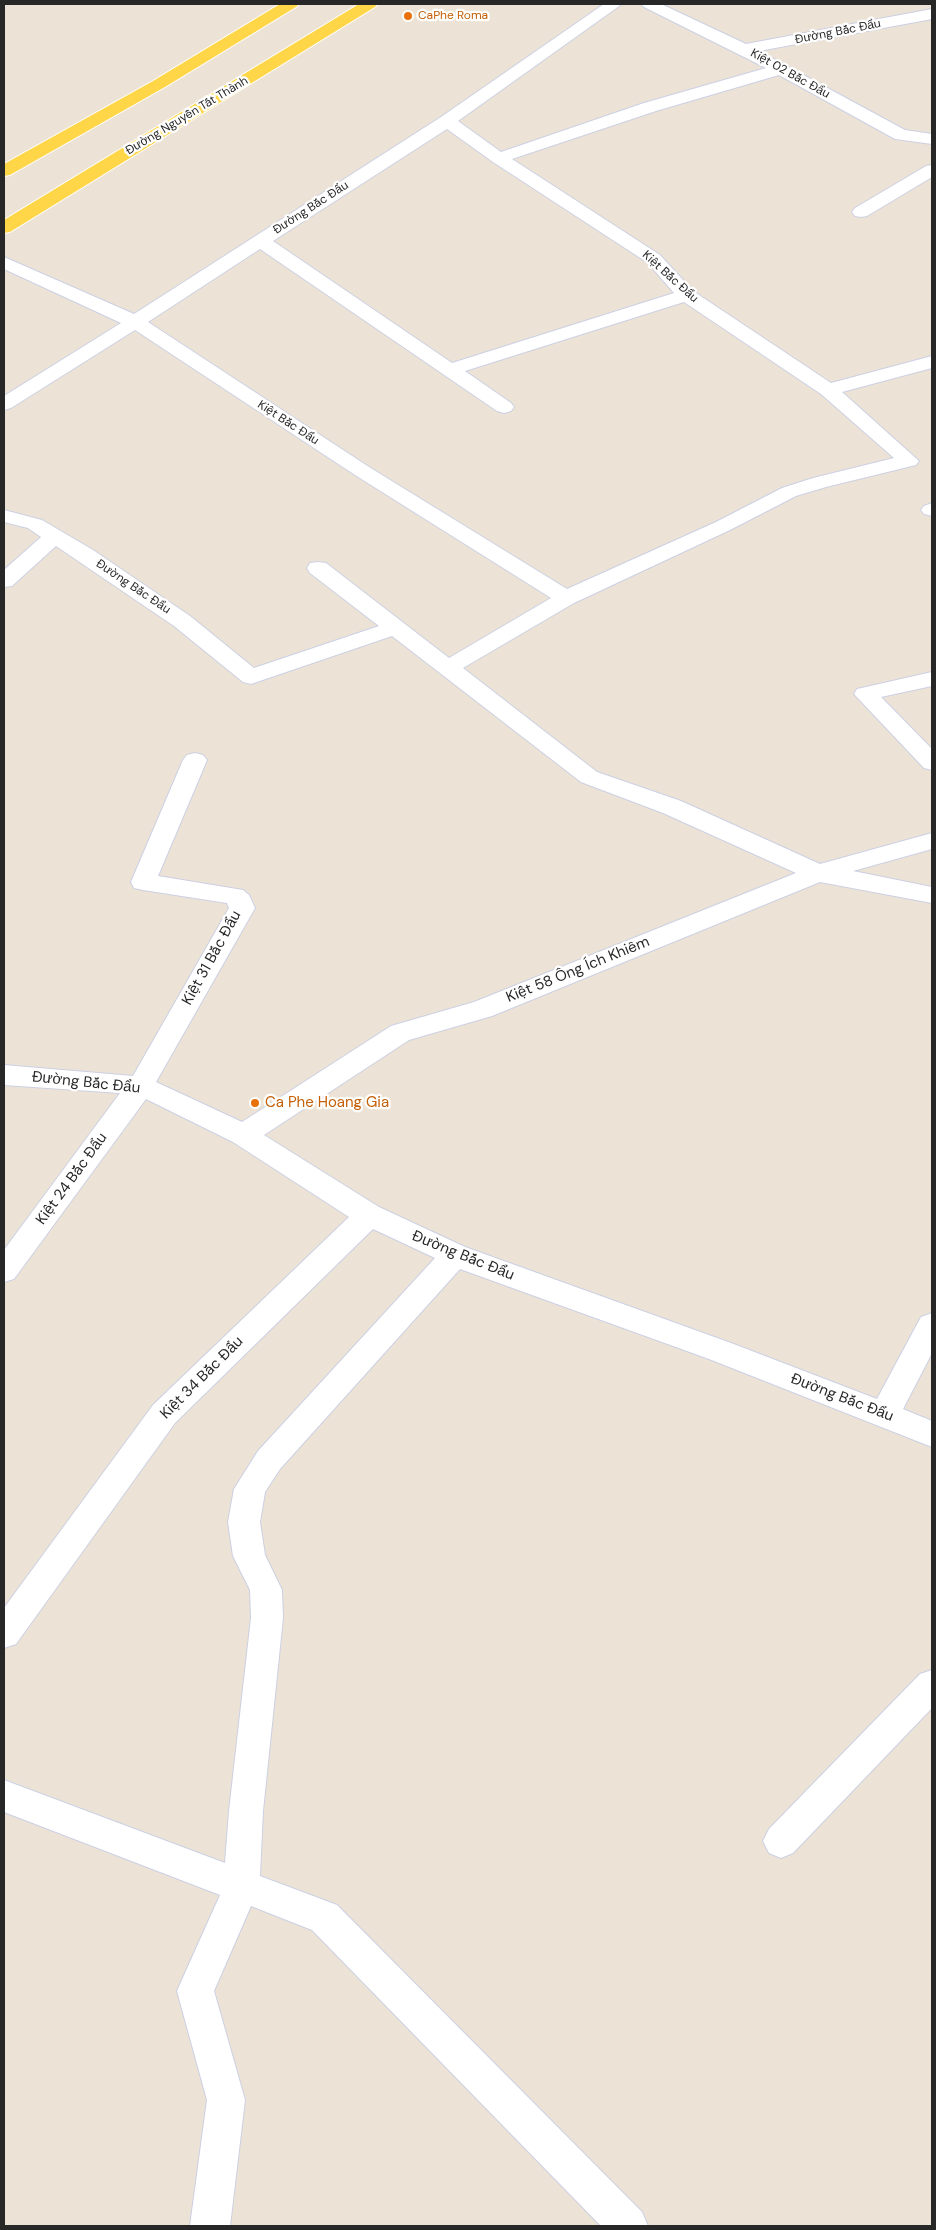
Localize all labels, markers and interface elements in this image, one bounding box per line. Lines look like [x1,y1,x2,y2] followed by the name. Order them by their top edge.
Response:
[418,9,488,23] place label: CaPhe Roma
[402,10,414,22] marker: CaPhe Roma
[794,17,882,47] street label: Đường Bắc Đẩu
[748,46,832,102] street label: Kiệt 02 Bắc Đẩu
[123,74,251,158] street label: Đường Nguyễn Tất Thành
[271,178,351,238] street label: Đường Bắc Đẩu
[639,248,701,306] street label: Kiệt Bắc Đẩu
[255,398,321,448] street label: Kiệt Bắc Đẩu
[93,557,173,617] street label: Đường Bắc Đẩu
[179,908,245,1008] street label: Kiệt 31 Bắc Đẩu
[504,933,652,1007] street label: Kiệt 58 Ông Ích Khiêm
[31,1068,141,1098] street label: Đường Bắc Đẩu
[265,1094,389,1112] place label: Ca Phe Hoang Gia
[249,1097,261,1109] marker: Ca Phe Hoang Gia
[33,1129,111,1229] street label: Kiệt 24 Bắc Đẩu
[409,1227,517,1285] street label: Đường Bắc Đẩu
[157,1333,247,1423] street label: Kiệt 34 Bắc Đẩu
[788,1370,896,1426] street label: Đường Bắc Đẩu

